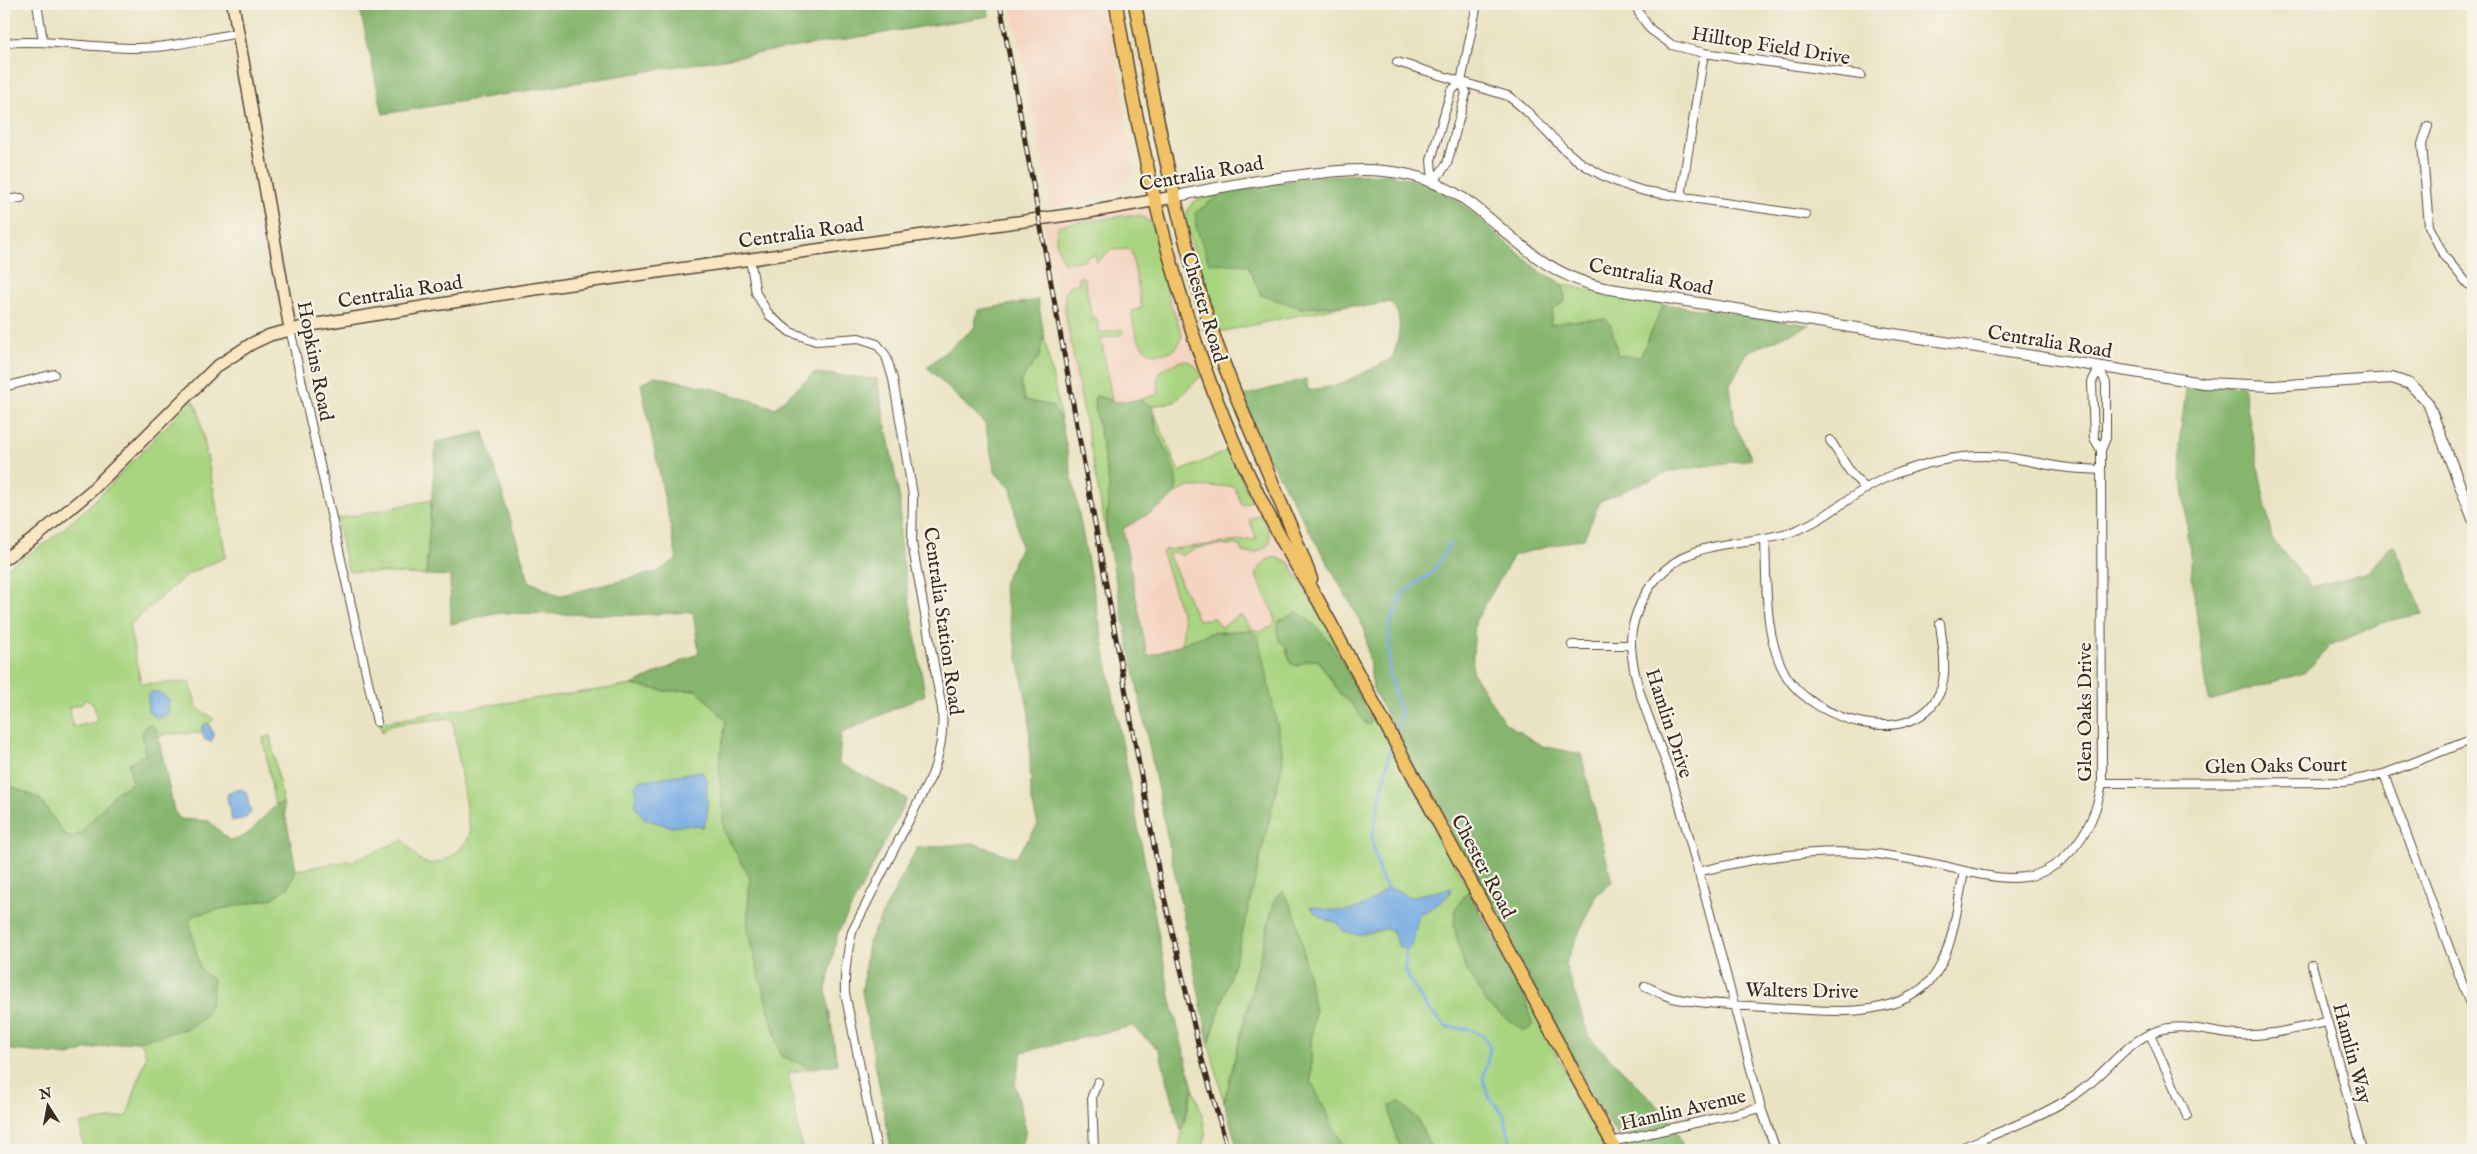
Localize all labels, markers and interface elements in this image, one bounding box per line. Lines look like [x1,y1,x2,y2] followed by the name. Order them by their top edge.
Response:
[1690,22,1852,71] street label: Hilltop Field Drive
[1137,151,1266,198] street label: Centralia Road
[737,212,866,255] street label: Centralia Road
[1175,249,1232,366] street label: Chester Road
[1587,253,1715,302] street label: Centralia Road
[336,270,465,315] street label: Centralia Road
[291,299,338,424] street label: Hopkins Road
[1986,320,2114,365] street label: Centralia Road
[917,526,968,717] street label: Centralia Station Road
[2073,642,2098,782] street label: Glen Oaks Drive
[1639,666,1698,781] street label: Hamlin Drive
[2205,753,2348,780] street label: Glen Oaks Court
[1445,810,1521,923] street label: Chester Road
[1745,978,1859,1005] street label: Walters Drive
[2326,1000,2377,1107] street label: Hamlin Way
[22,1082,72,1132] north arrow
[37,1084,53,1104] text: N
[1618,1084,1749,1137] street label: Hamlin Avenue

